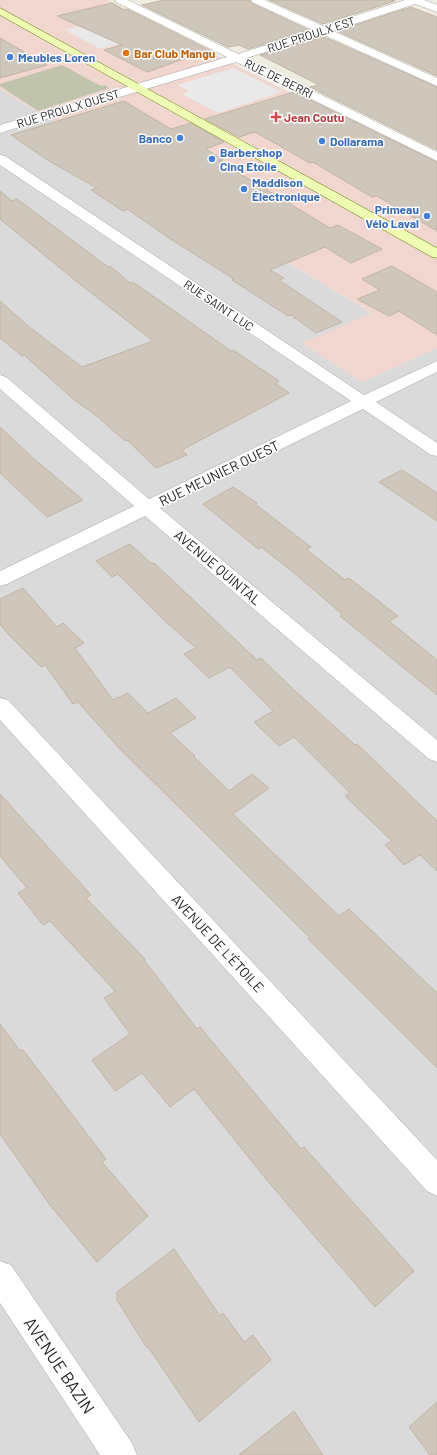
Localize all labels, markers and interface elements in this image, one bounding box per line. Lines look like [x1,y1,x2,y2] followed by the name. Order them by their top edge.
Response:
[265,13,357,55] street label: RUE PROULX EST
[134,46,215,60] place label: Bar Club Mangu
[121,48,131,58] marker: Bar Club Mangu
[18,50,95,64] place label: Meubles Loren
[5,52,15,62] marker: Meubles Loren
[242,55,316,101] street label: RUE DE BERRI
[15,86,121,130] street label: RUE PROULX OUEST
[284,110,344,124] place label: Jean Coutu
[271,112,281,122] marker: Jean Coutu
[139,131,172,145] place label: Banco
[175,133,185,143] marker: Banco
[330,134,384,148] place label: Dollarama
[317,136,327,146] marker: Dollarama
[220,145,282,173] place label: Barbershop Cinq Etoile
[207,154,217,164] marker: Barbershop Cinq Etoile
[252,175,321,203] place label: Maddison Électronique
[239,184,249,194] marker: Maddison Électronique
[366,202,419,230] place label: Primeau Vélo Laval
[422,211,432,221] marker: Primeau Vélo Laval
[181,276,257,334] street label: RUE SAINT LUC
[156,437,282,509] street label: RUE MEUNIER OUEST
[171,526,265,608] street label: AVENUE QUINTAL
[168,890,268,996] street label: AVENUE DE L'ÉTOILE
[20,1313,100,1417] street label: AVENUE BAZIN

